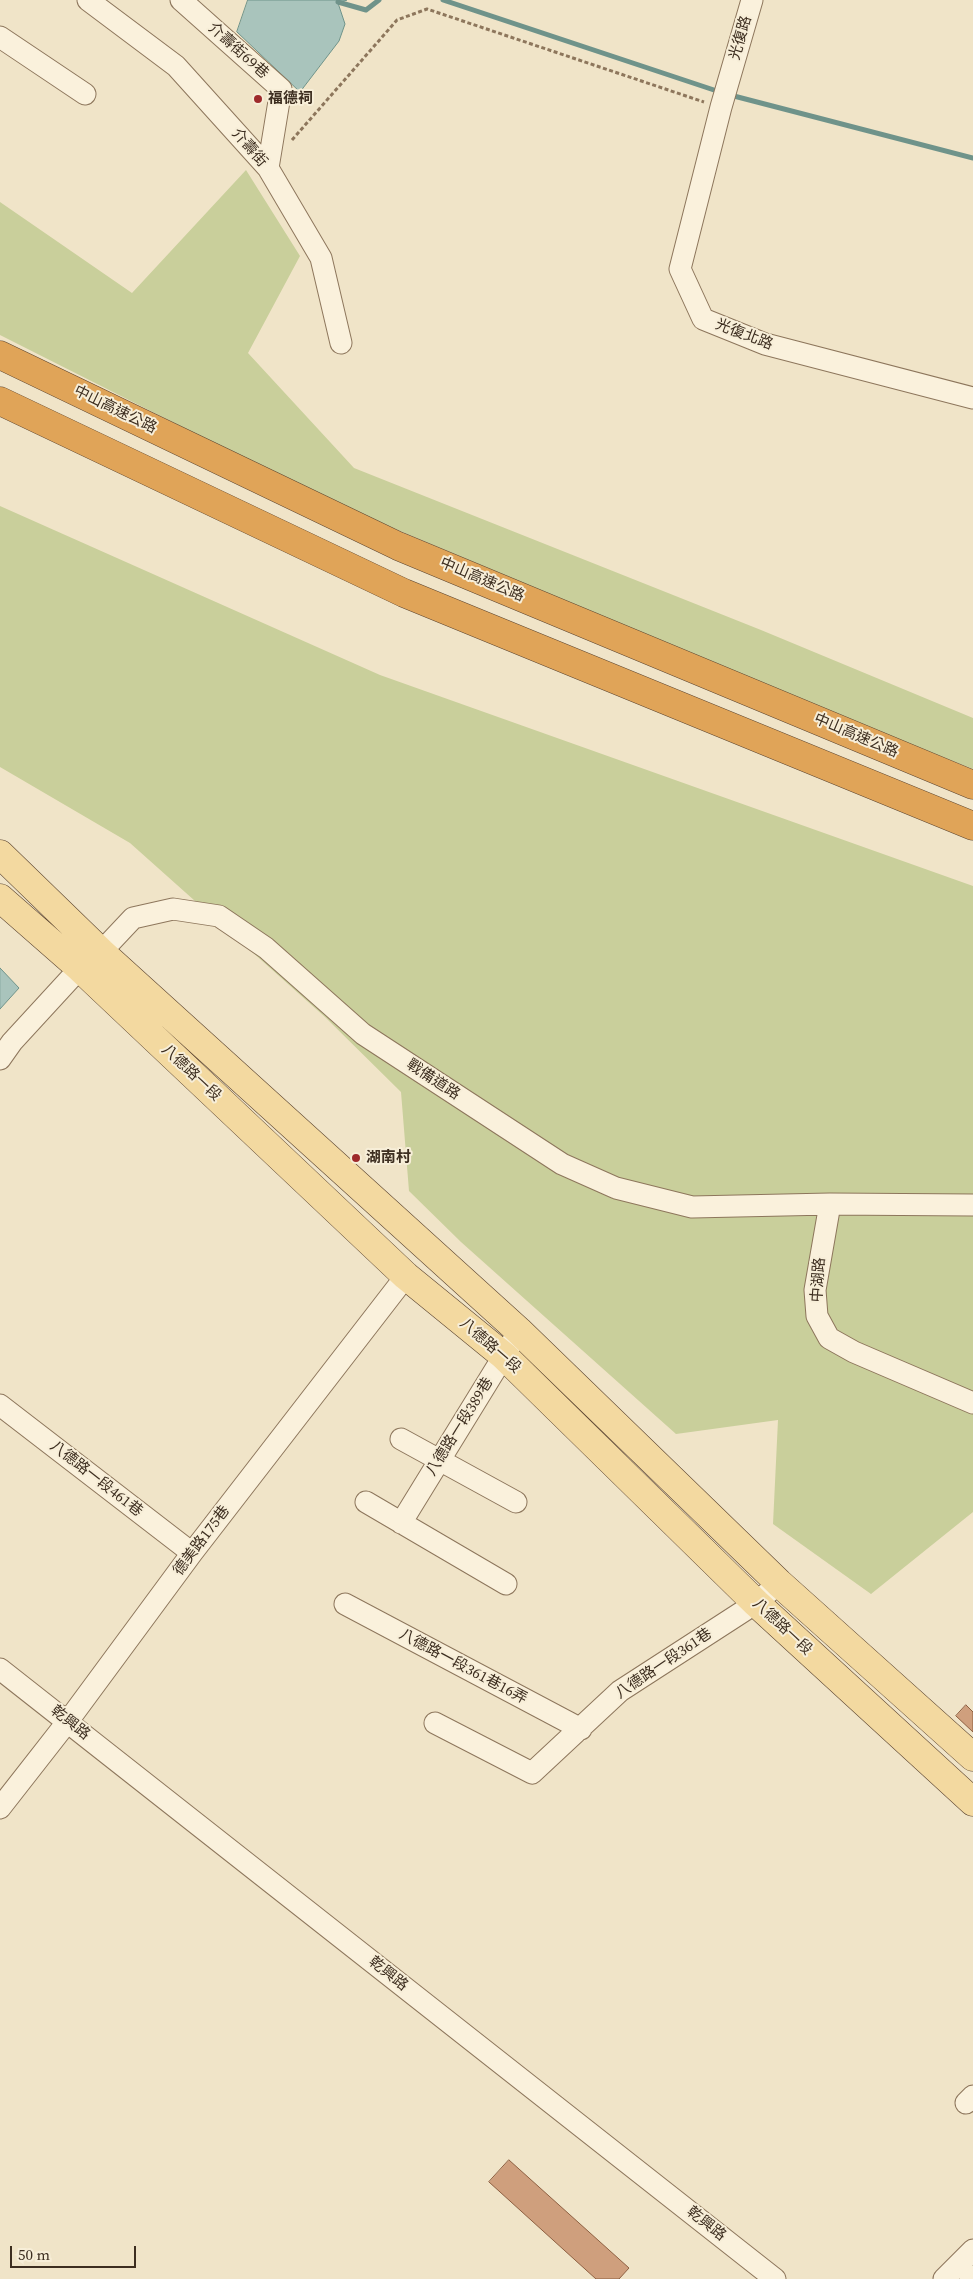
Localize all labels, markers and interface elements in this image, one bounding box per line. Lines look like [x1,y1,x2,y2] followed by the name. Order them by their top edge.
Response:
[726,14,756,62] street label: 光復路
[204,19,272,83] street label: 介壽街69巷
[268,90,313,108] place label: 福德祠
[252,93,264,105] marker: 福德祠
[227,125,271,171] street label: 介壽街
[713,316,775,354] street label: 光復北路
[71,382,159,438] street label: 中山高速公路
[437,554,527,606] street label: 中山高速公路
[811,710,901,762] street label: 中山高速公路
[157,1041,225,1105] street label: 八德路一段
[403,1056,463,1104] street label: 戰備道路
[366,1149,411,1167] place label: 湖南村
[350,1152,362,1164] marker: 湖南村
[808,1257,830,1303] street label: 中湖路
[456,1315,524,1377] street label: 八德路一段
[423,1375,497,1479] street label: 八德路一段389巷
[46,1437,146,1521] street label: 八德路一段461巷
[170,1503,234,1579] street label: 德美路175巷
[748,1595,816,1659] street label: 八德路一段
[612,1625,716,1703] street label: 八德路一段361巷
[396,1626,530,1708] street label: 八德路一段361巷16弄
[47,1702,93,1744] street label: 乾興路
[365,1953,411,1995] street label: 乾興路
[683,2203,729,2245] street label: 乾興路
[12,2236,139,2268] scale bar
[18,2244,50,2265] text: 50 m

